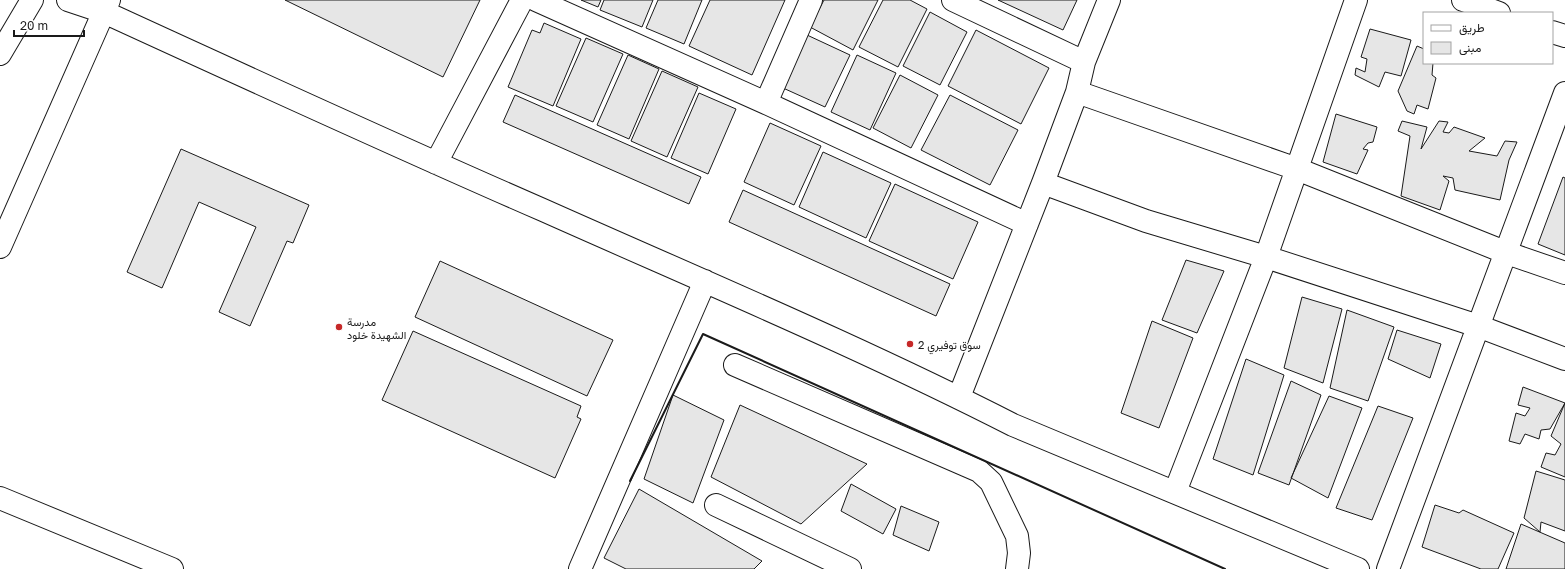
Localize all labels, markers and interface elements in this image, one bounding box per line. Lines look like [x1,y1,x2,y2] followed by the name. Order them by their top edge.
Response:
[14,12,84,38] scale bar
[1423,12,1553,64] legend
[20,18,48,33] text: 20 m
[1459,20,1485,36] text: طريق
[1459,40,1481,56] text: مبنى
[347,315,406,342] place label: مدرسة الشهيدة خلود
[334,322,344,332] marker: مدرسة الشهيدة خلود
[918,338,981,355] place label: سوق توفيري 2
[905,339,915,349] marker: سوق توفيري 2

